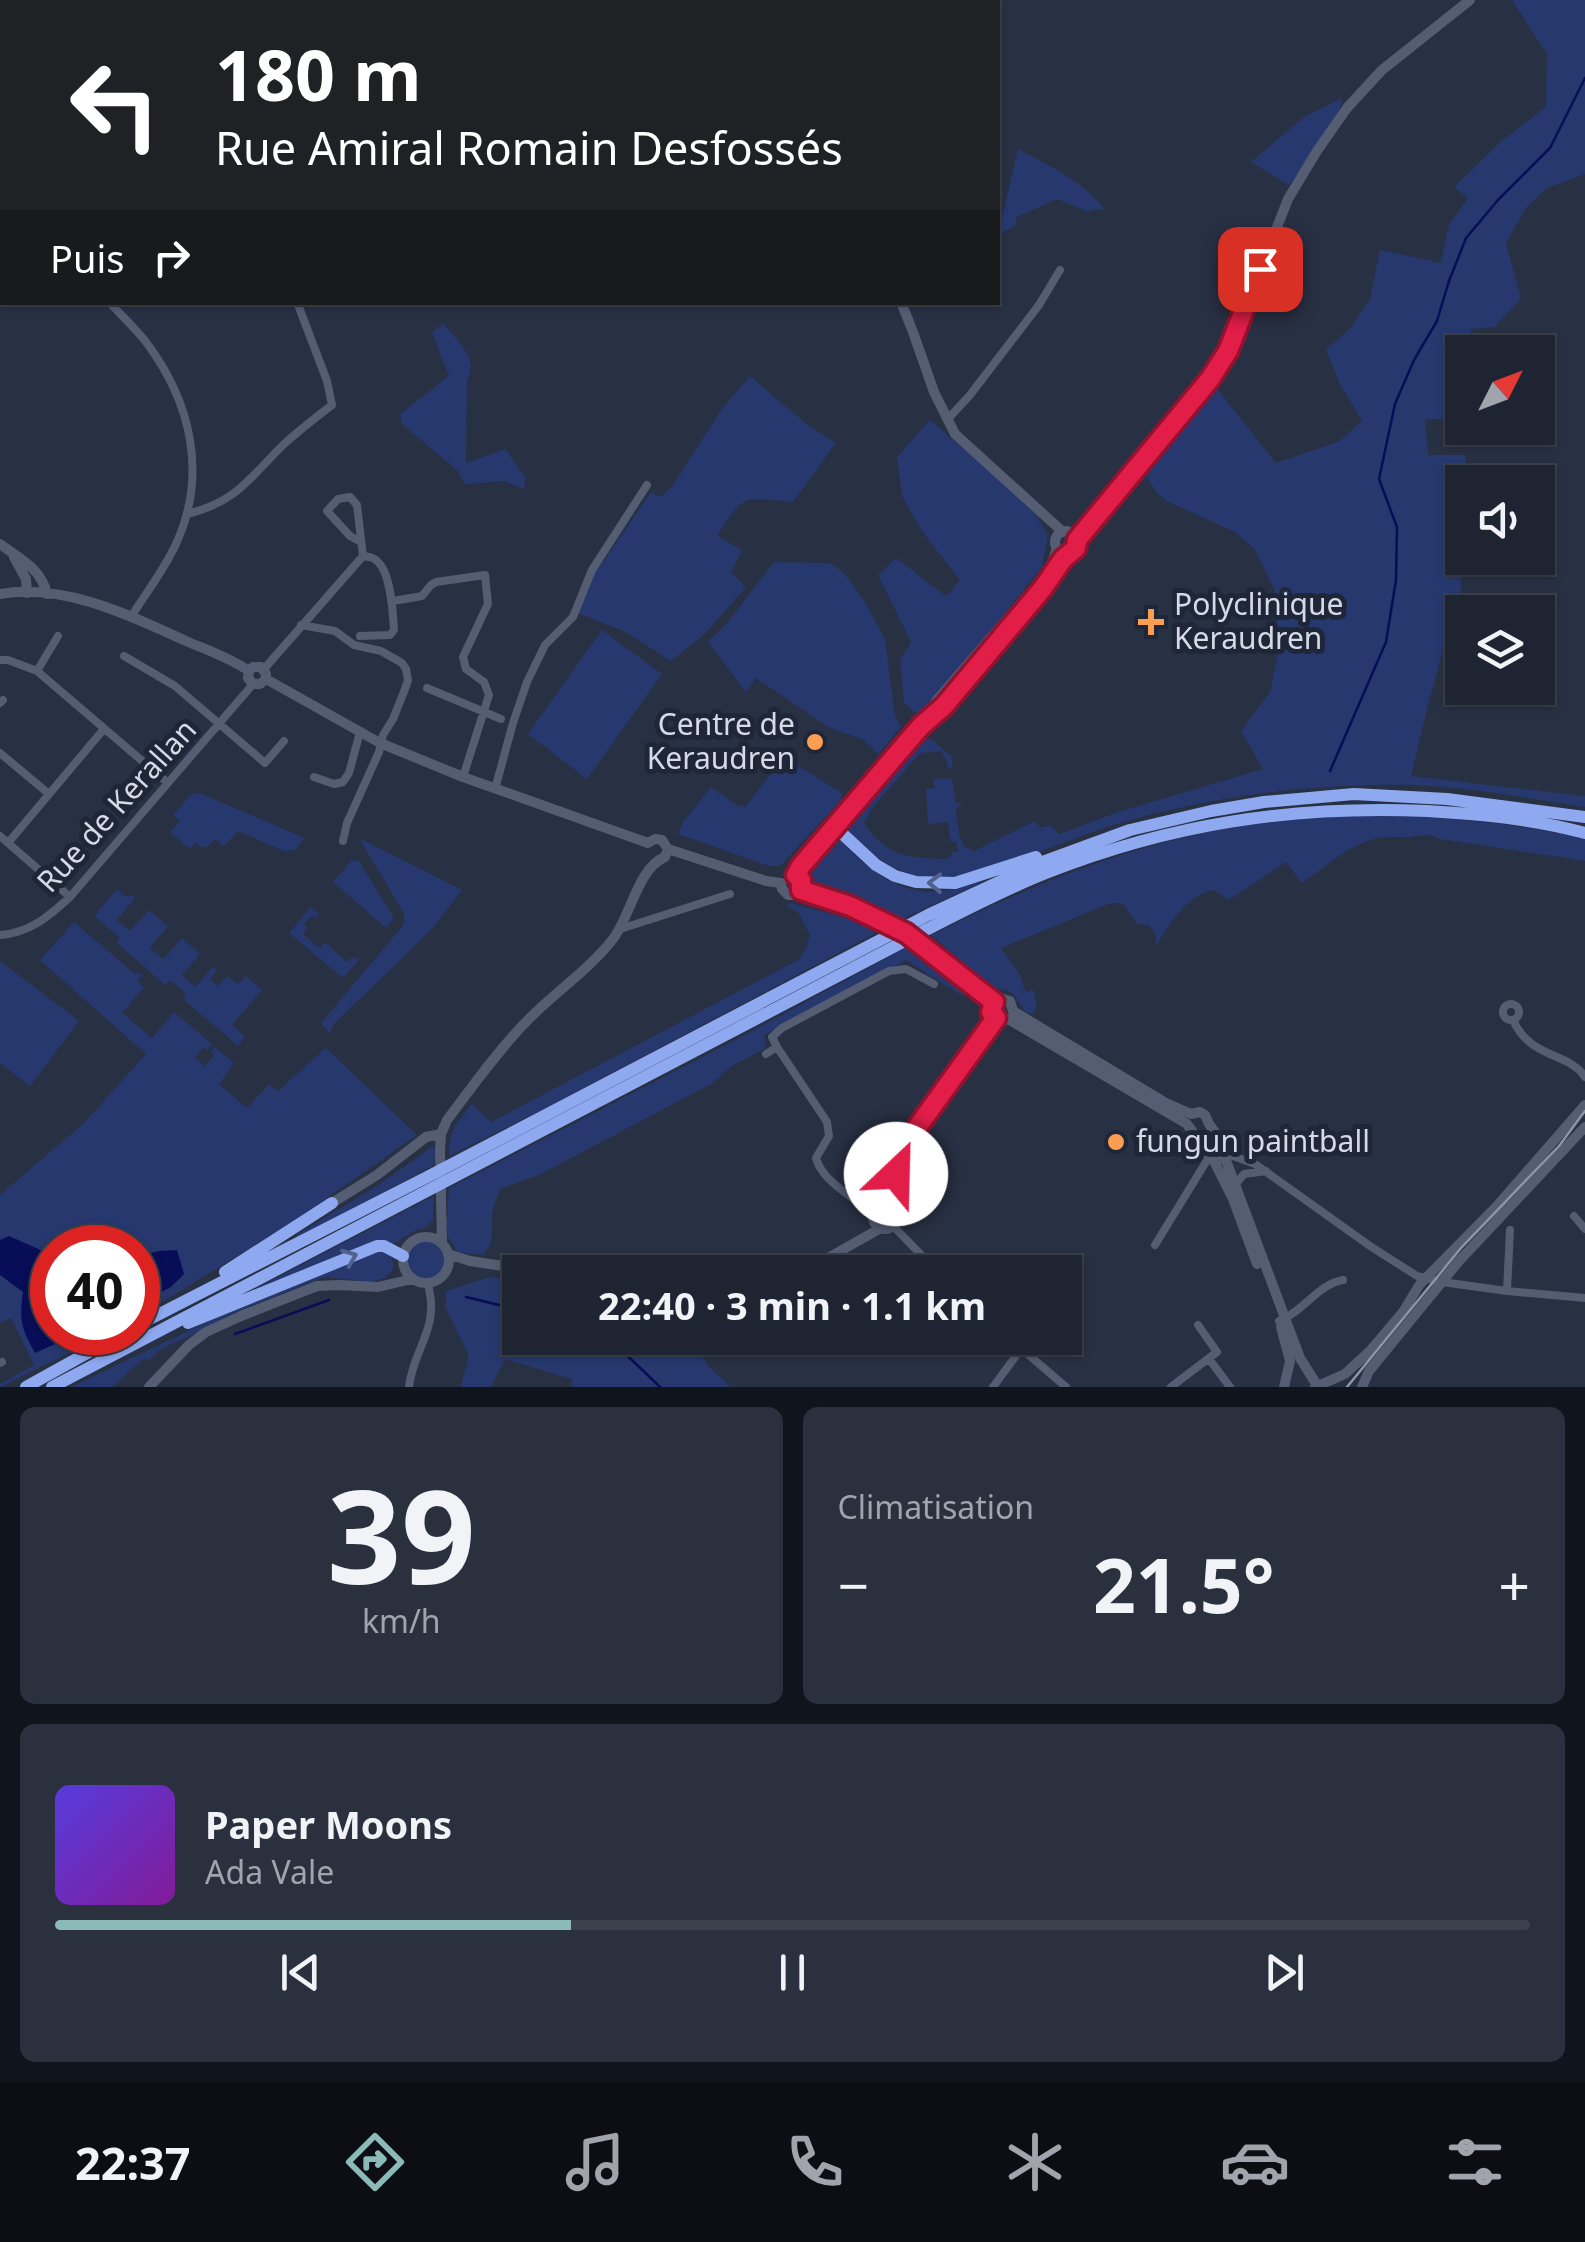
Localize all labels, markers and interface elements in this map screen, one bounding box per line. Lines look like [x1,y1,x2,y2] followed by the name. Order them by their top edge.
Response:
[215,26,422,122] text: 180 m
[50,40,180,170] icon: left
[215,117,843,178] text: Rue Amiral Romain Desfossés
[1218,227,1303,312] pin
[144,230,199,285] icon: right
[50,232,124,284] text: Puis
[1233,242,1288,297] icon: arrive
[1445,335,1555,445] north arrow
[1445,335,1555,705] map controls
[1445,465,1555,575] button: sound
[1174,583,1343,658] place label: Polyclinique Keraudren
[1445,595,1555,705] button: layers
[1138,609,1164,635] marker: Polyclinique Keraudren
[647,703,795,778] place label: Centre de Keraudren
[27,710,205,900] street label: Rue de Kerallan
[804,731,826,753] marker: Centre de Keraudren
[927,872,943,893] one-way arrow
[1136,1120,1370,1161] place label: fungun paintball
[844,1122,948,1226] position arrow
[1105,1131,1127,1153] marker: fungun paintball
[30,1225,160,1355] speed limit sign: 40
[340,1248,358,1268] one-way arrow
[598,1279,986,1331] text: 22:40 · 3 min · 1.1 km
[327,1445,476,1622] text: 39
[838,1485,1034,1528] text: Climatisation
[1093,1533,1275,1635] text: 21.5°
[838,1547,869,1622] text: −
[1499,1547,1530,1622] text: +
[362,1599,441,1642] text: km/h
[205,1798,452,1850] text: Paper Moons
[205,1850,334,1893] text: Ada Vale
[273,1945,328,2000] icon: previous
[765,1945,820,2000] icon: pause
[1257,1945,1312,2000] icon: next
[340,2127,410,2197] icon: directions
[560,2127,630,2197] icon: music
[780,2127,850,2197] icon: phone
[1000,2127,1070,2197] icon: climate
[1220,2127,1290,2197] icon: car
[1440,2127,1510,2197] icon: filters
[75,2132,191,2193] text: 22:37

